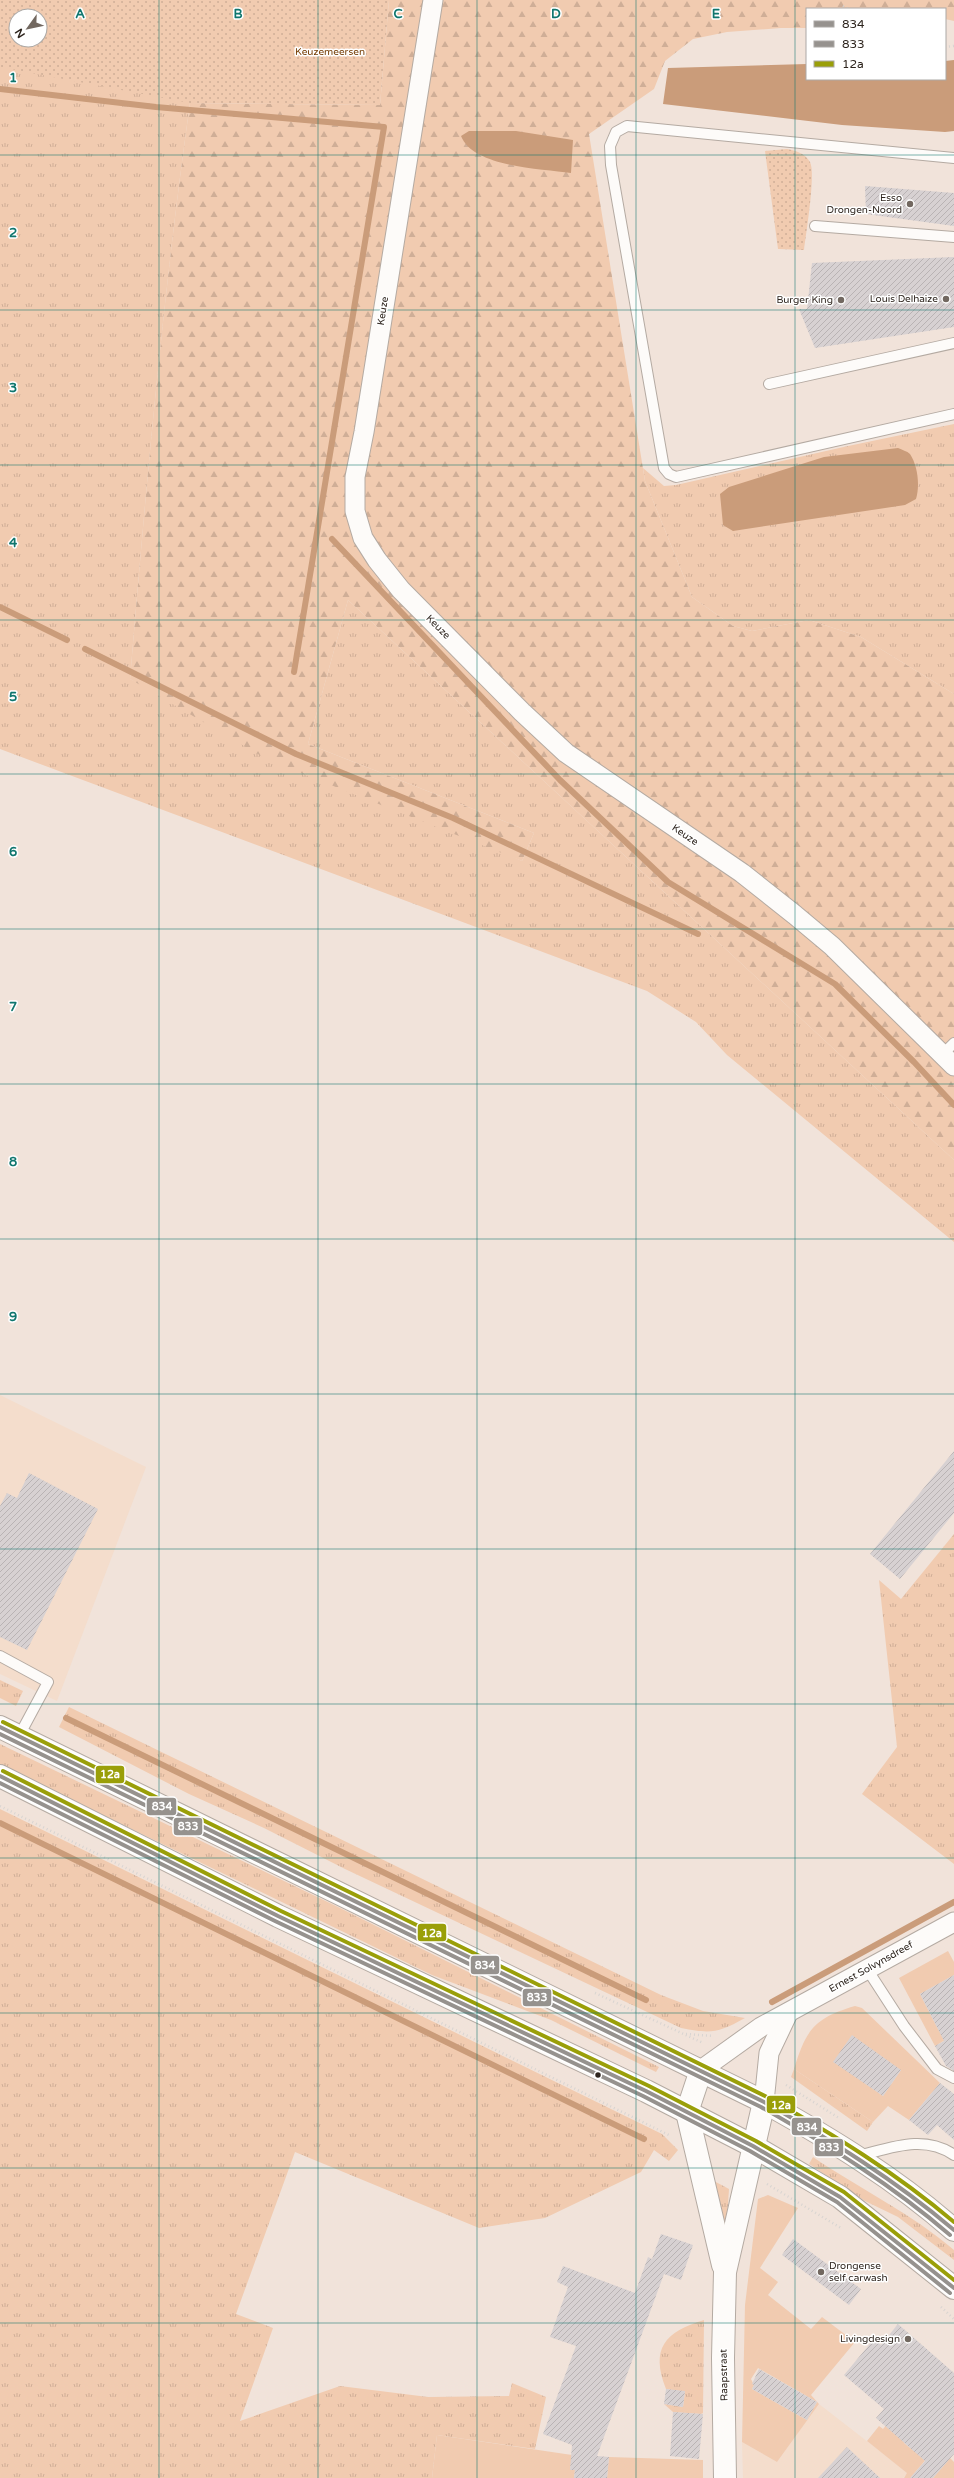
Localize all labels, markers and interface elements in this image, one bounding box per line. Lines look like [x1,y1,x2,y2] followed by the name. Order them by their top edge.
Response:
[75,6,85,22] text: A
[233,6,243,22] text: B
[393,6,403,22] text: C
[551,6,561,22] text: D
[712,6,720,22] text: E
[8,8,48,48] north arrow
[806,8,946,80] legend
[842,17,865,31] text: 834
[12,26,28,40] text: N
[842,37,865,51] text: 833
[295,46,365,58] park label: Keuzemeersen
[842,57,864,71] text: 12a
[9,70,17,86] text: 1
[827,192,902,216] place label: Esso Drongen-Noord
[905,199,915,209] marker: Esso Drongen-Noord
[9,225,17,241] text: 2
[870,293,938,305] place label: Louis Delhaize
[776,294,833,306] place label: Burger King
[941,294,951,304] marker: Louis Delhaize
[375,295,391,326] street label: Keuze
[836,295,846,305] marker: Burger King
[9,380,17,396] text: 3
[9,535,18,551] text: 4
[423,612,453,642] street label: Keuze
[9,689,17,705] text: 5
[670,822,701,848] street label: Keuze
[9,844,17,860] text: 6
[9,999,17,1015] text: 7
[9,1154,17,1170] text: 8
[9,1309,17,1325] text: 9
[95,1765,125,1784] line badge: 12a
[100,1768,120,1781] text: 12a
[146,1797,177,1816] line badge: 834
[152,1800,172,1813] text: 834
[173,1817,203,1836] line badge: 833
[178,1820,198,1833] text: 833
[417,1923,447,1942] line badge: 12a
[422,1927,442,1940] text: 12a
[827,1939,915,1995] street label: Ernest Solvynsdreef
[470,1955,500,1975] line badge: 834
[475,1959,495,1972] text: 834
[522,1988,552,2007] line badge: 833
[527,1991,547,2004] text: 833
[593,2070,603,2080] unlabelled marker
[766,2095,796,2114] line badge: 12a
[771,2099,791,2112] text: 12a
[791,2117,822,2136] line badge: 834
[797,2121,817,2134] text: 834
[814,2138,844,2157] line badge: 833
[819,2141,839,2154] text: 833
[829,2260,888,2284] place label: Drongense self carwash
[816,2267,826,2277] marker: Drongense self carwash
[840,2333,900,2345] place label: Livingdesign
[903,2334,913,2344] marker: Livingdesign
[718,2349,730,2401] street label: Raapstraat

